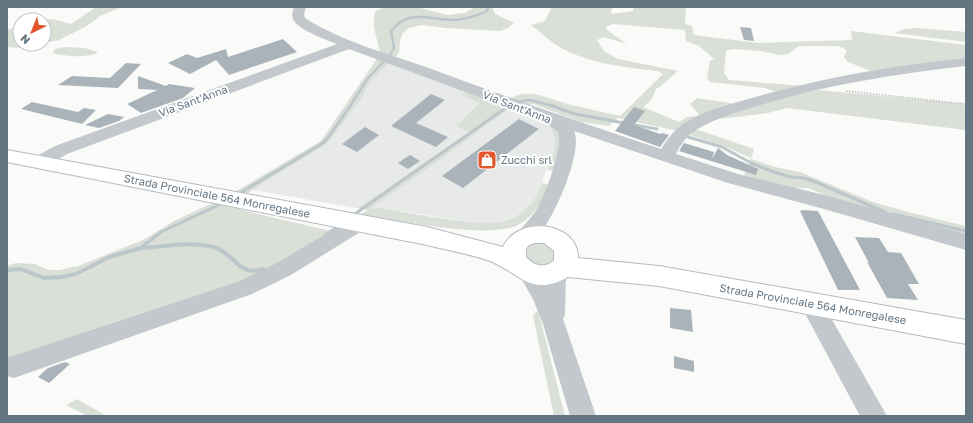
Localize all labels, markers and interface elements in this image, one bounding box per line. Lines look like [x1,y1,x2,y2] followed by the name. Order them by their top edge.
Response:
[12,12,52,52] north arrow
[17,32,32,47] text: N
[157,82,229,119] street label: Via Sant'Anna
[481,87,553,126] street label: Via Sant'Anna
[476,149,498,171] shop icon: Zucchi srl
[501,153,553,166] place label: Zucchi srl
[123,171,311,220] street label: Strada Provinciale 564 Monregalese
[719,281,908,326] street label: Strada Provinciale 564 Monregalese

